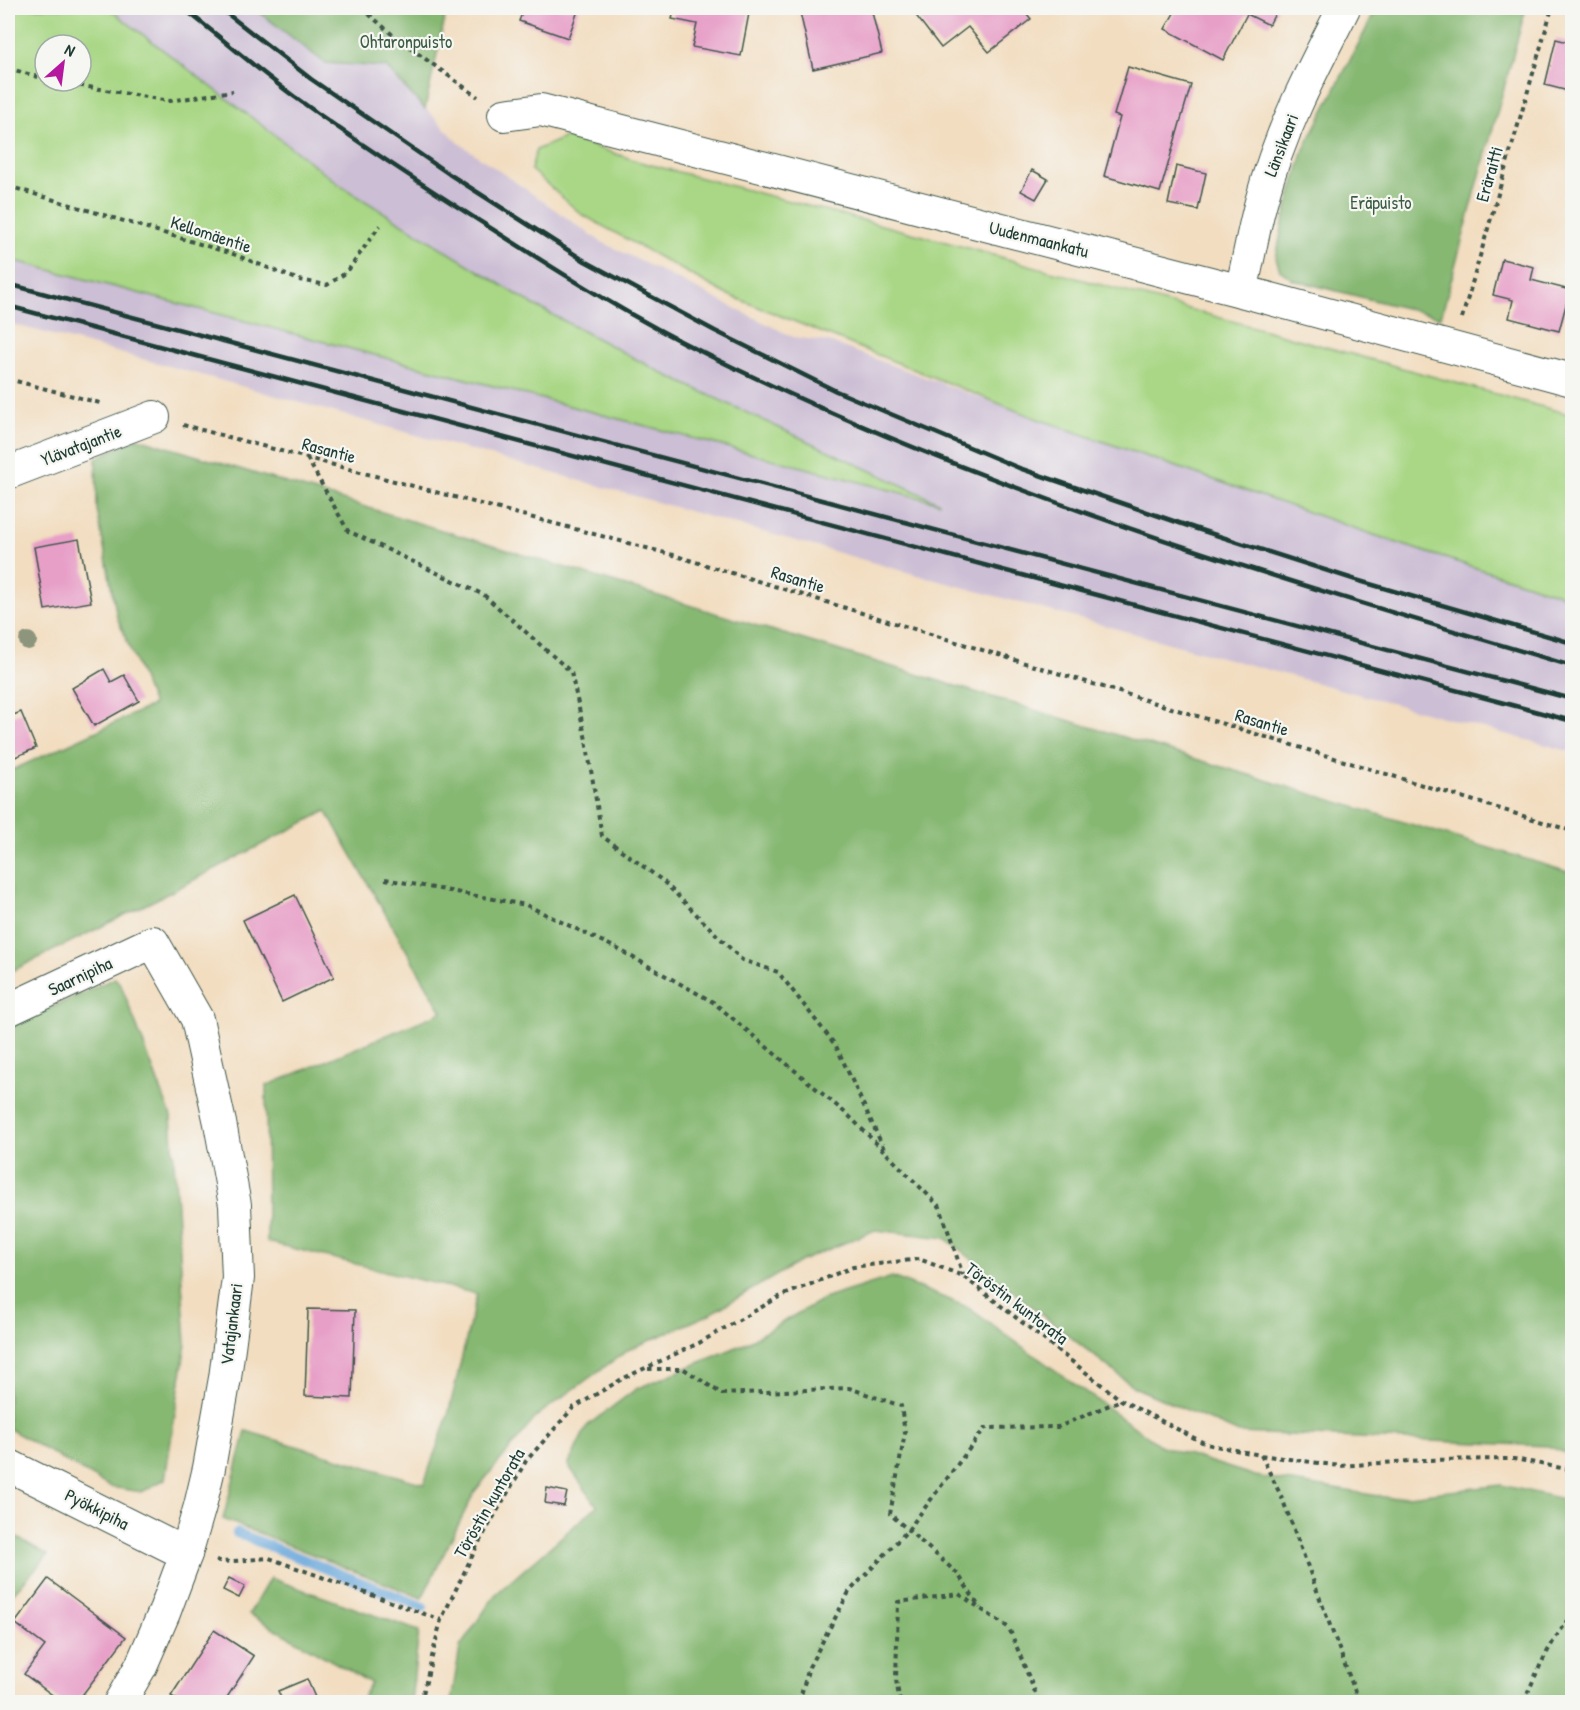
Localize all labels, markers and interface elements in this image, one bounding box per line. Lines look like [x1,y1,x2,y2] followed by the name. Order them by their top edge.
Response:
[360,29,452,54] park label: Ohtaronpuisto
[33,33,93,93] north arrow
[61,38,79,62] text: N
[1258,110,1304,180] street label: Länsikaari
[1469,143,1509,205] street label: Eräraitti
[1350,190,1412,215] park label: Eräpuisto
[167,209,255,259] street label: Kellomäentie
[987,215,1091,263] street label: Uudenmaankatu
[37,418,125,472] street label: Ylävatajantie
[299,431,359,469] street label: Rasantie
[768,559,828,599] street label: Rasantie
[1232,702,1292,742] street label: Rasantie
[44,950,116,1002] street label: Saarnipiha
[960,1256,1074,1350] street label: Töröstin kuntorata
[214,1282,248,1366] street label: Vatajankaari
[447,1444,531,1562] street label: Töröstin kuntorata
[61,1482,133,1536] street label: Pyökkipiha

